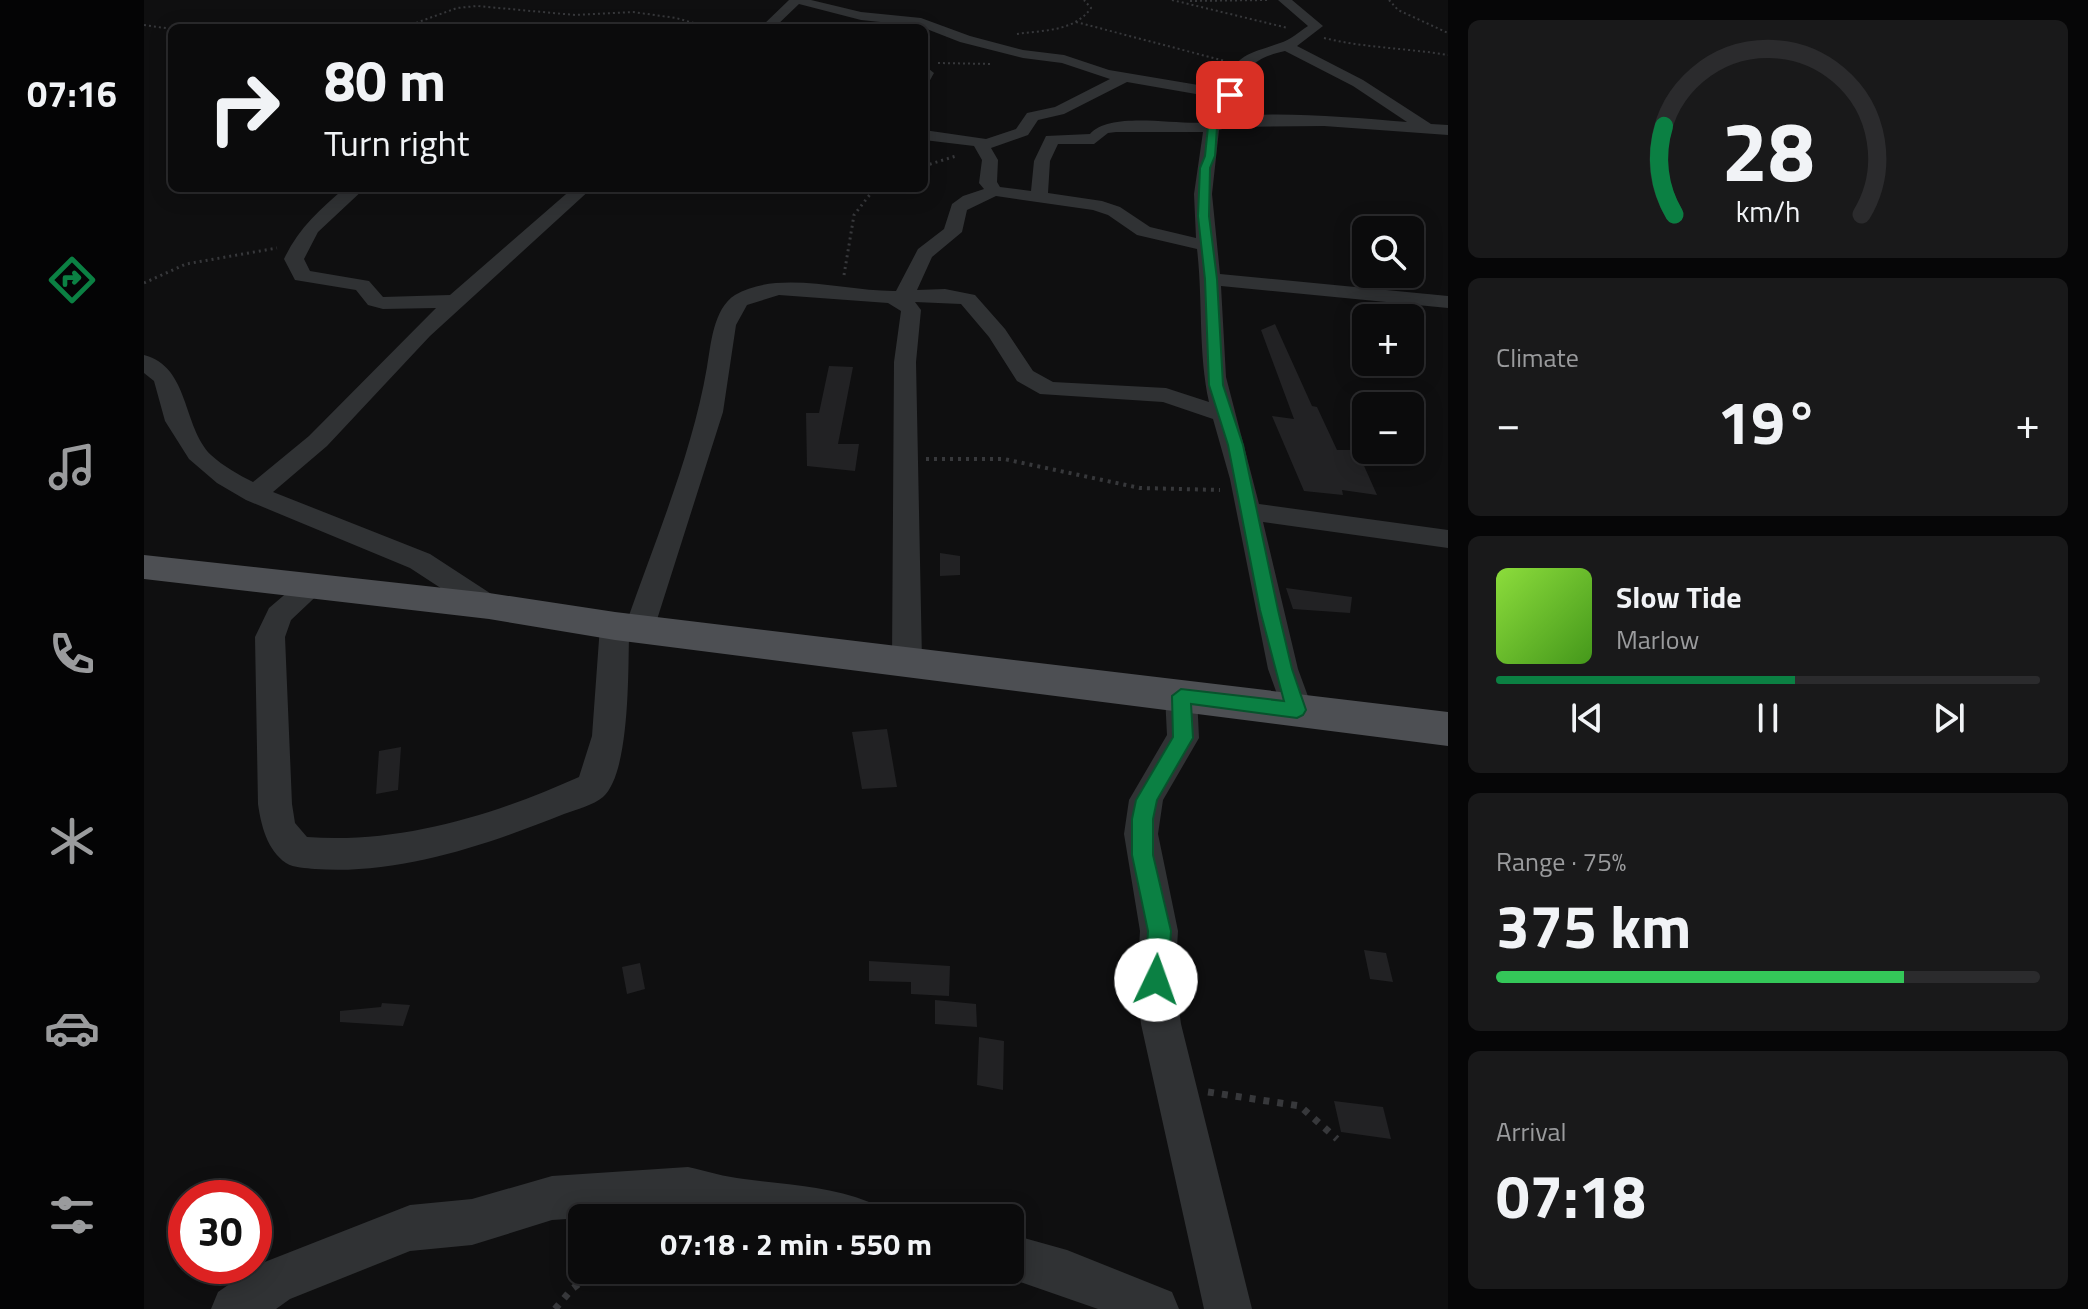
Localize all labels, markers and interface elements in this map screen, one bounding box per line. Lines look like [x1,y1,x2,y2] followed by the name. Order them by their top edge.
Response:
[324,38,446,123] text: 80 m
[192,56,296,160] icon: right
[1196,61,1264,129] pin
[27,66,117,121] text: 07:16
[1208,73,1252,117] icon: arrive
[1721,86,1815,212] text: 28
[324,115,469,170] text: Turn right
[1736,190,1800,233] text: km/h
[1352,216,1424,464] map controls
[1352,216,1424,288] button: search
[44,252,100,308] icon: directions
[1352,304,1424,376] button: +
[1496,338,1579,377] text: Climate
[1718,376,1818,467] text: 19°
[1496,389,1521,456] text: −
[2015,389,2040,456] text: +
[1352,392,1424,464] button: −
[44,439,100,495] icon: music
[1616,574,1741,620] text: Slow Tide
[1616,620,1699,659] text: Marlow
[44,626,100,682] icon: phone
[1565,696,1609,740] icon: previous
[1746,696,1790,740] icon: pause
[1927,696,1971,740] icon: next
[44,813,100,869] icon: climate
[1496,842,1626,881] text: Range · 75%
[1496,880,1691,971] text: 375 km
[1114,938,1198,1022] position arrow
[44,1000,100,1056] icon: car
[1496,1112,1567,1151] text: Arrival
[1496,1150,1646,1241] text: 07:18
[168,1180,272,1284] speed limit sign: 30
[44,1187,100,1243] icon: filters
[660,1221,932,1267] text: 07:18 · 2 min · 550 m

